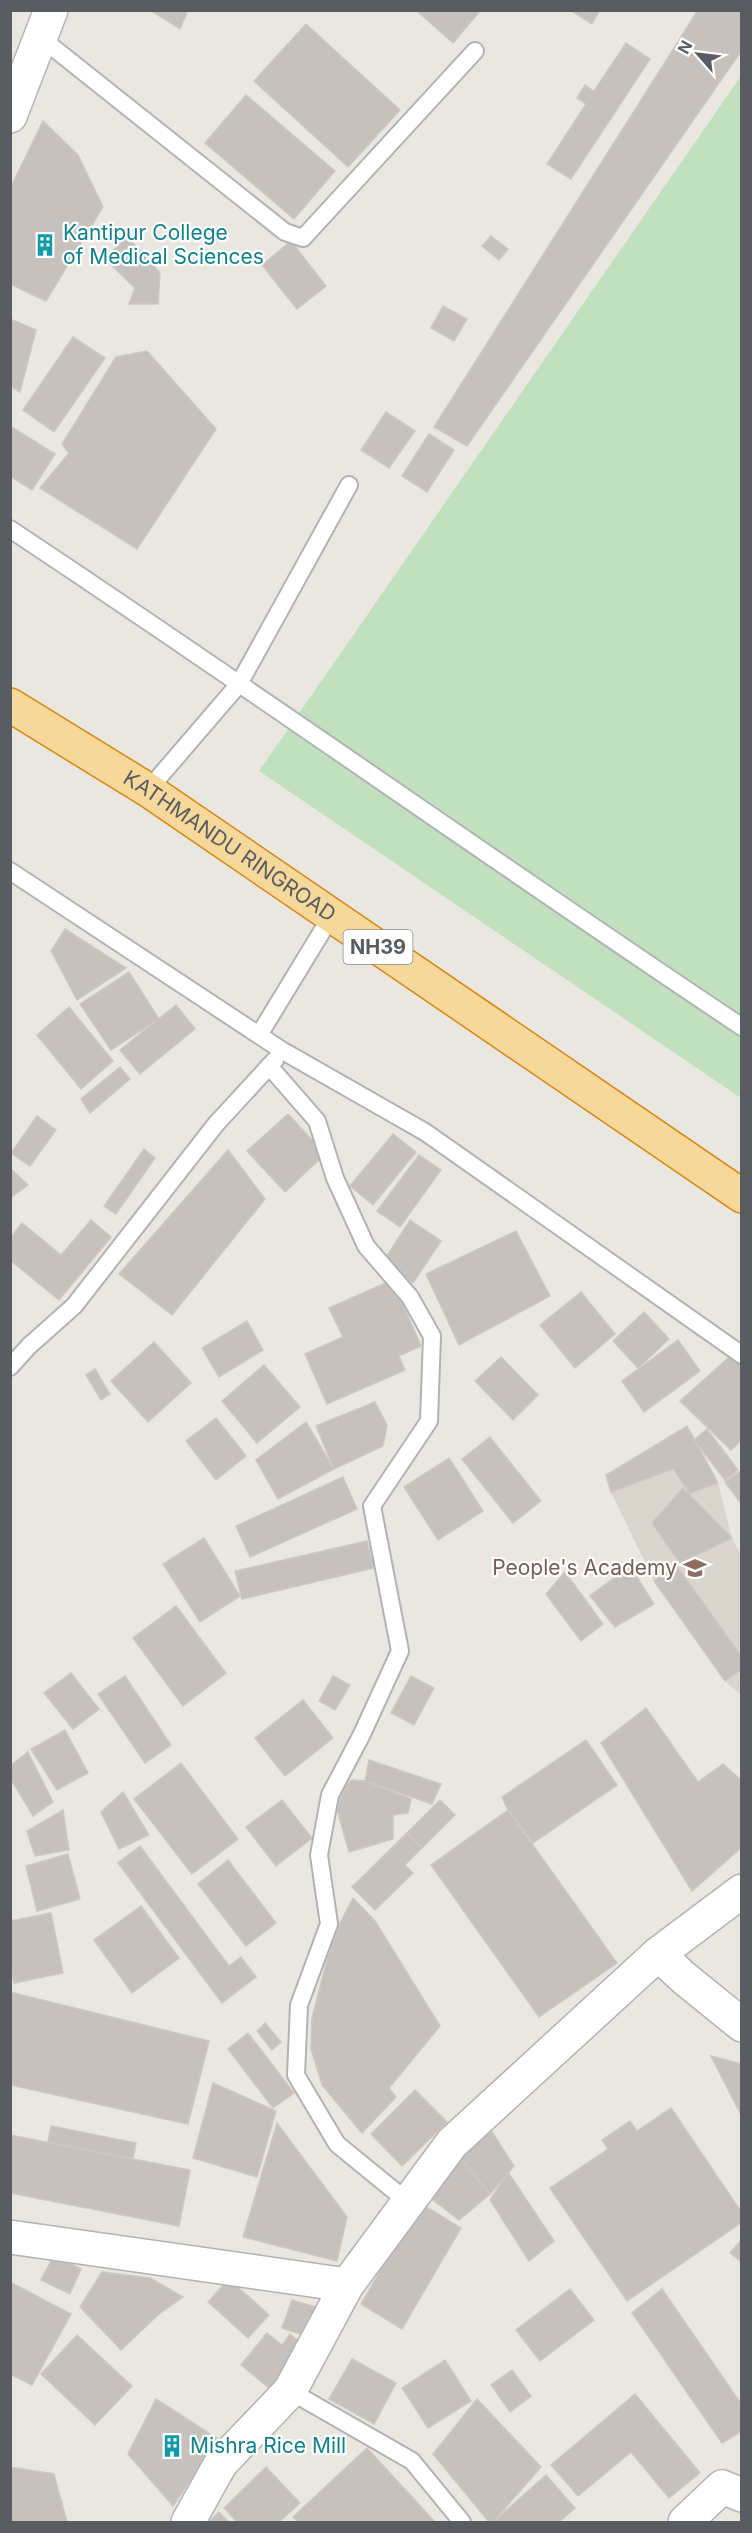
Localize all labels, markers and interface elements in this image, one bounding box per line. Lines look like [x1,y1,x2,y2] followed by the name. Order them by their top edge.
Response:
[668,24,728,84] north arrow
[673,37,696,57] text: N
[63,220,264,269] place label: Kantipur College of Medical Sciences
[32,232,58,258] building icon: Kantipur College of Medical Sciences
[119,765,341,927] street label: KATHMANDU RINGROAD
[344,930,412,964] road number: NH39
[492,1555,677,1580] place label: People's Academy
[682,1555,708,1581] school or university icon: People's Academy
[159,2433,185,2459] building icon: Mishra Rice Mill
[190,2433,346,2458] place label: Mishra Rice Mill

